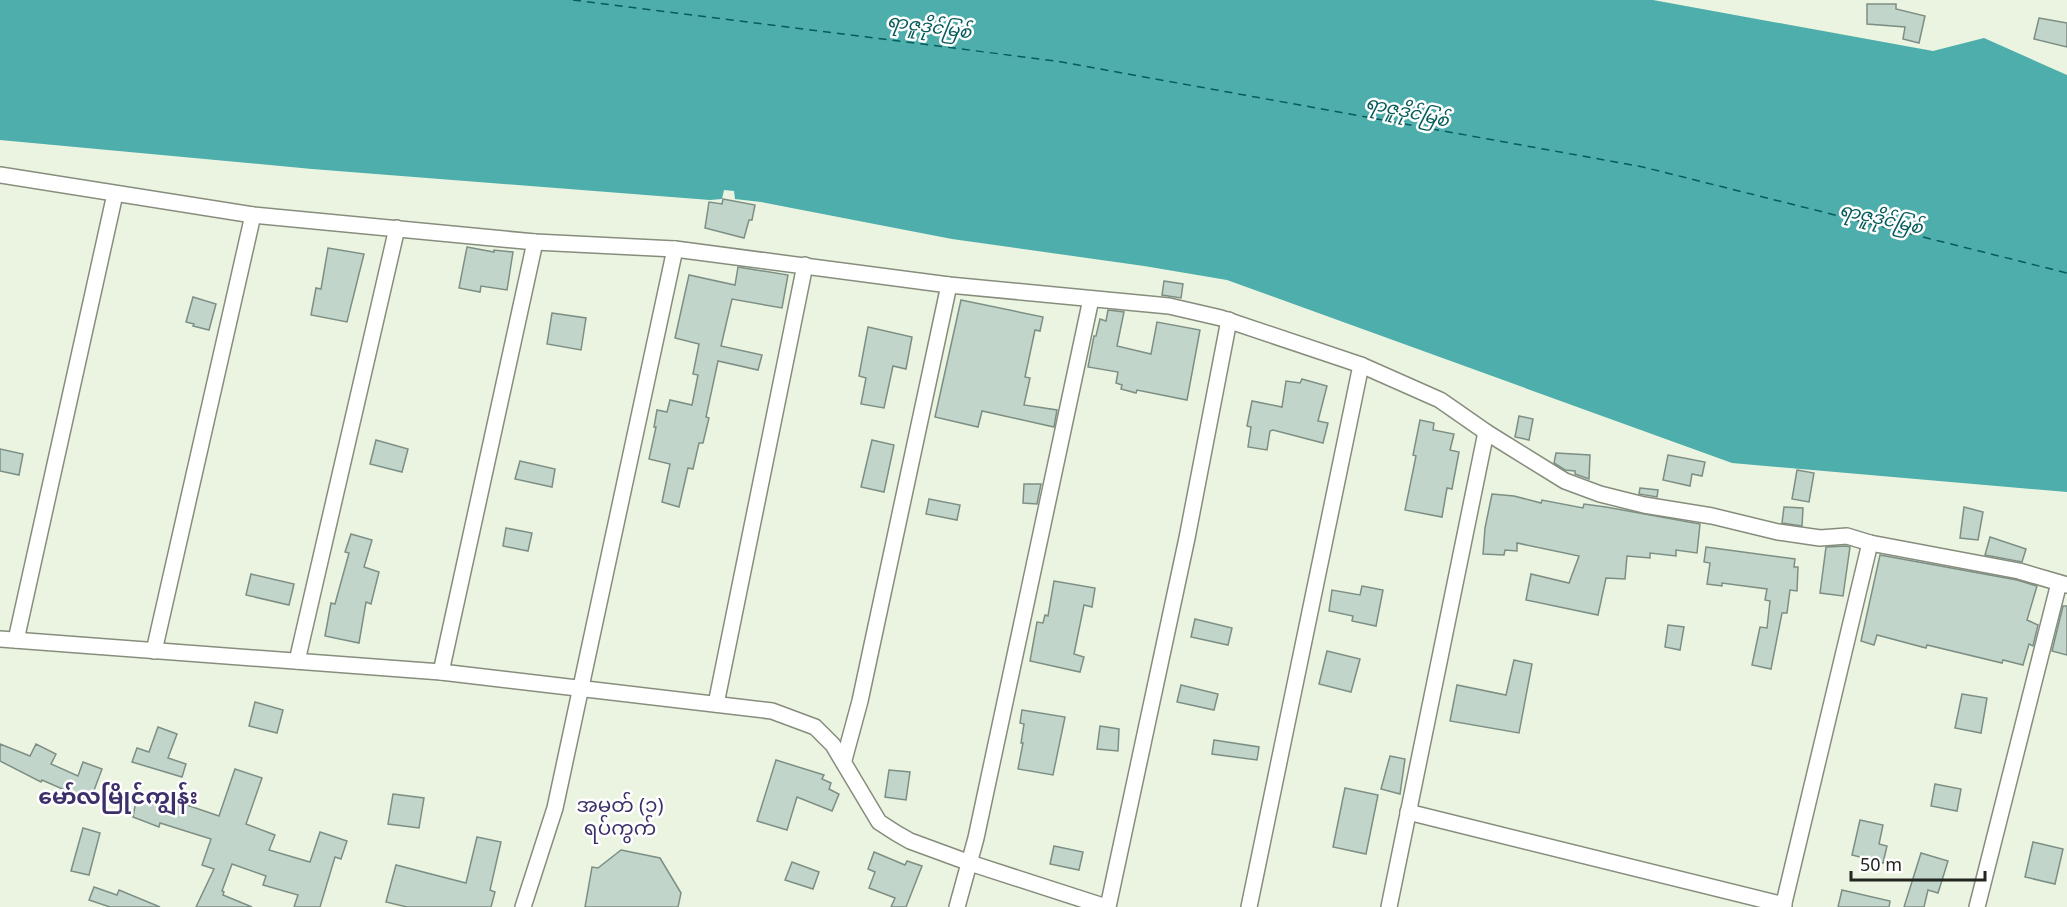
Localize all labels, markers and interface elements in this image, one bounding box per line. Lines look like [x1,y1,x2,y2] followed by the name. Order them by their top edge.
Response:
[884,3,975,53] water label: ရာဇူဒိုင်မြစ်
[1361,84,1454,142] water label: ရာဇူဒိုင်မြစ်
[1835,191,1928,249] water label: ရာဇူဒိုင်မြစ်
[38,775,198,823] district label: မော်လမြိုင်ကျွန်း
[576,786,664,852] district label: အမှတ် (၁) ရပ်ကွက်
[1851,844,1984,882] scale bar
[1860,847,1902,886] text: 50 m

